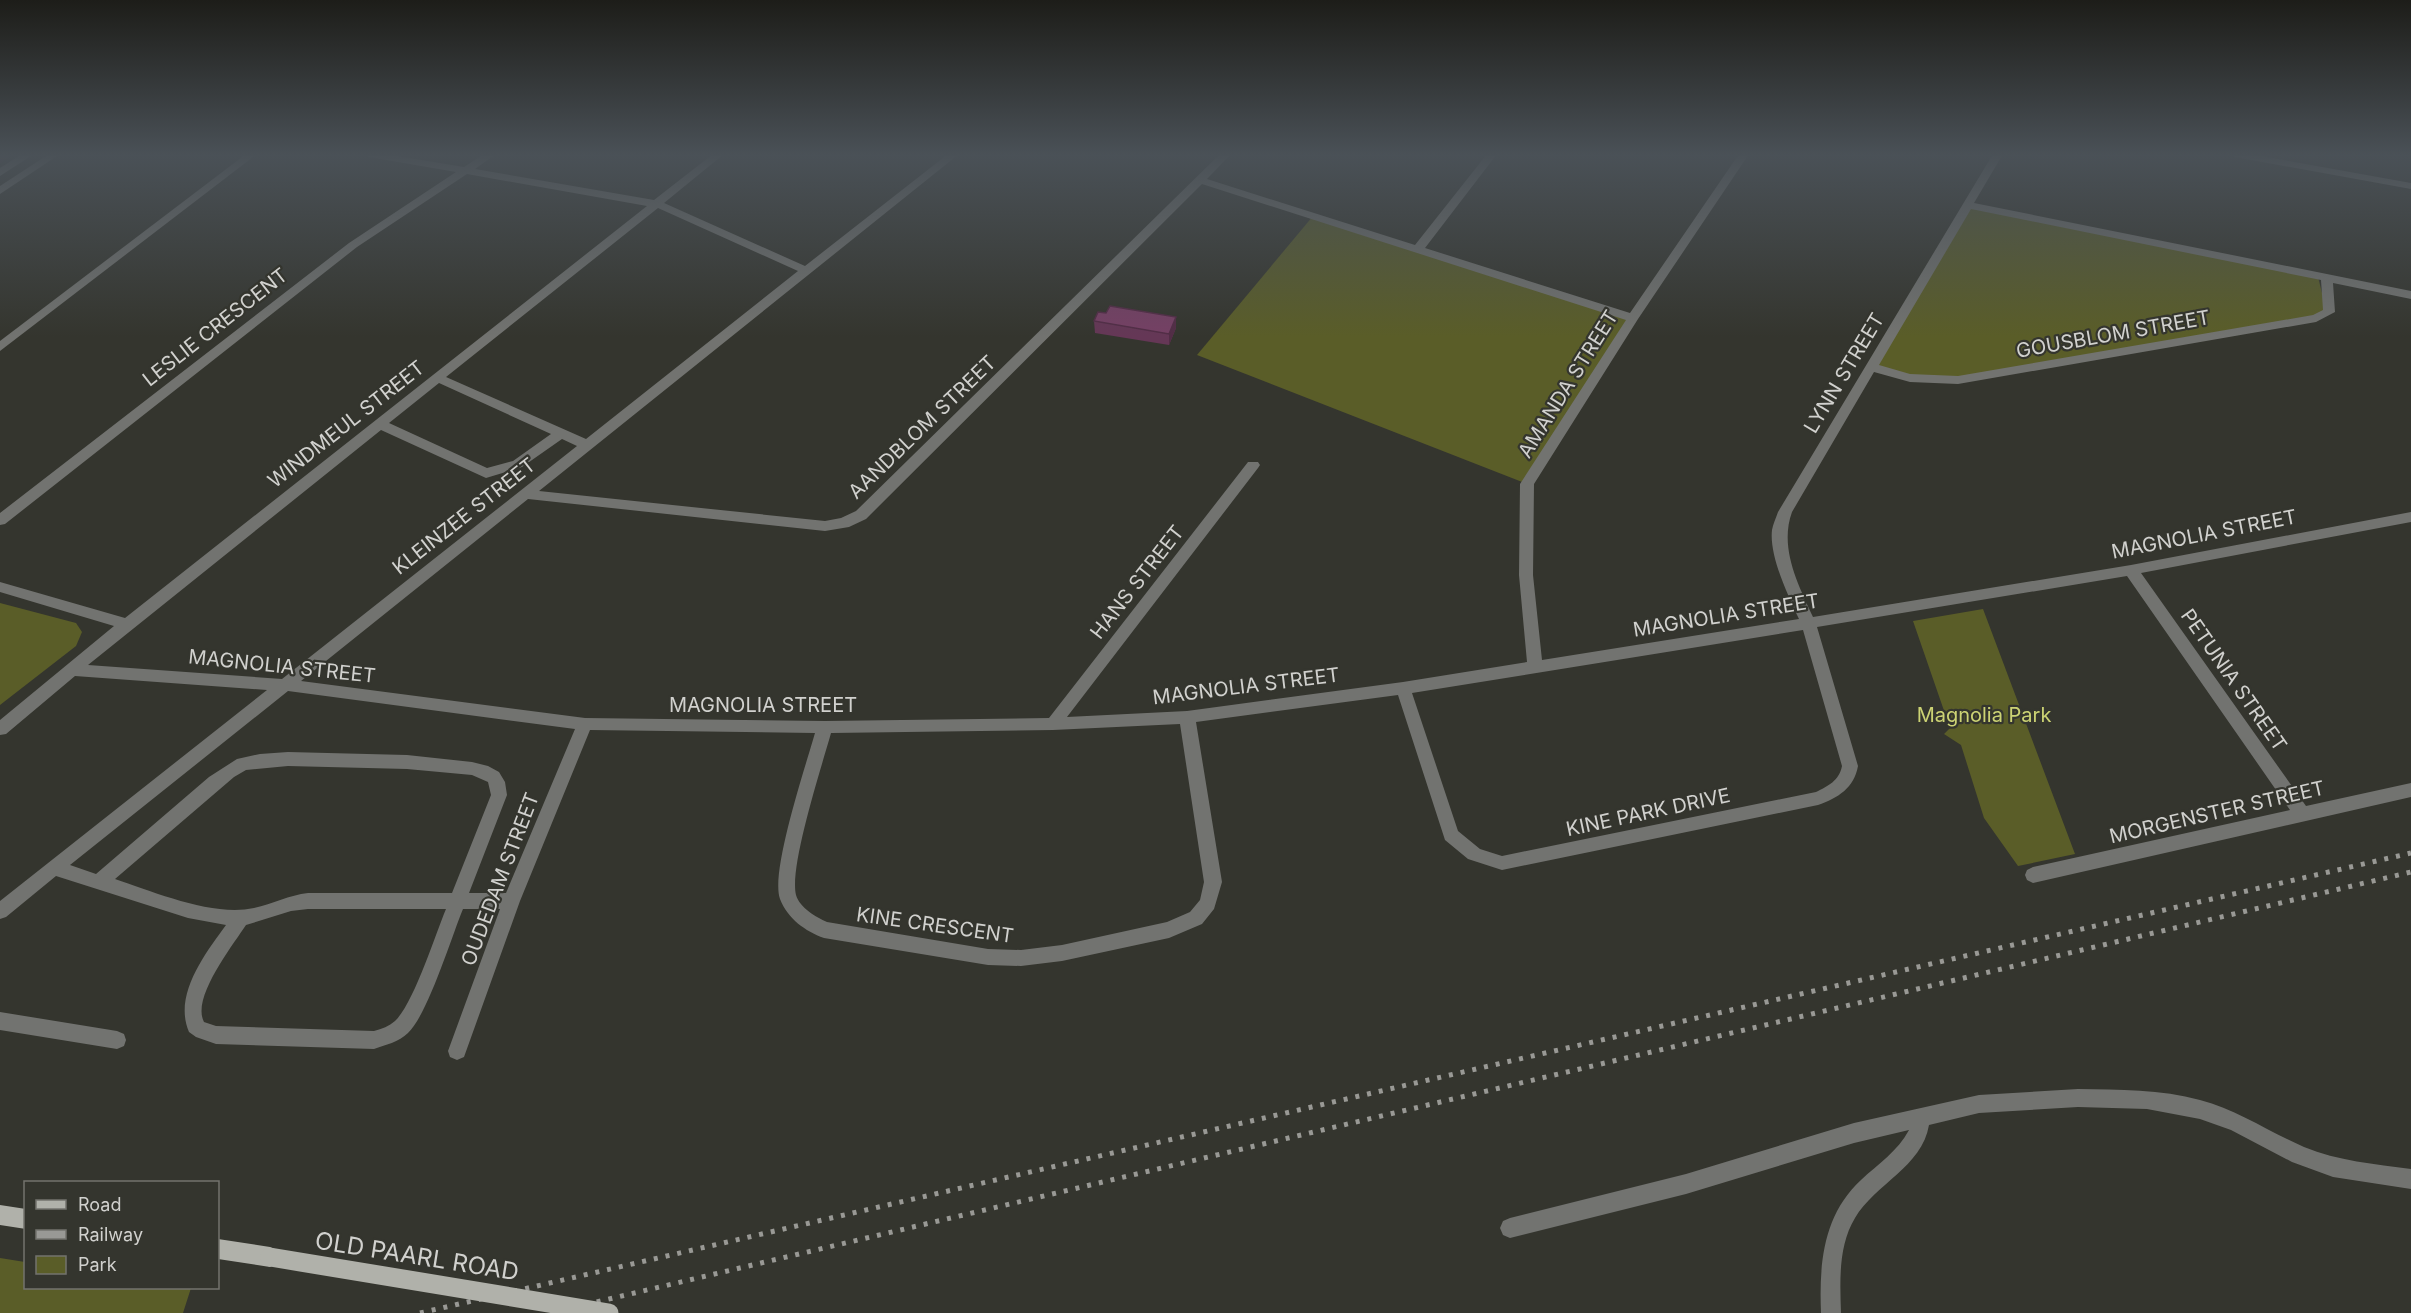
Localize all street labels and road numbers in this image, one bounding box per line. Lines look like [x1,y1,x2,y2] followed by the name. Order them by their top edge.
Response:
[138,263,292,391] street label: LESLIE CRESCENT
[2014,305,2212,363] street label: GOUSBLOM STREET
[1513,306,1623,462] street label: AMANDA STREET
[1799,309,1889,437] street label: LYNN STREET
[843,350,1001,504] street label: AANDBLOM STREET
[263,355,429,493] street label: WINDMEUL STREET
[388,453,540,579] street label: KLEINZEE STREET
[2109,504,2299,564] street label: MAGNOLIA STREET
[1085,520,1189,644] street label: HANS STREET
[1631,588,1821,642] street label: MAGNOLIA STREET
[2176,604,2292,756] street label: PETUNIA STREET
[187,644,377,688] street label: MAGNOLIA STREET
[1151,663,1341,709] street label: MAGNOLIA STREET
[669,693,857,717] street label: MAGNOLIA STREET
[2107,776,2327,848] street label: MORGENSTER STREET
[1564,783,1732,841] street label: KINE PARK DRIVE
[456,789,544,969] street label: OUDEDAM STREET
[855,902,1015,948] street label: KINE CRESCENT
[313,1226,521,1286] street label: OLD PAARL ROAD

